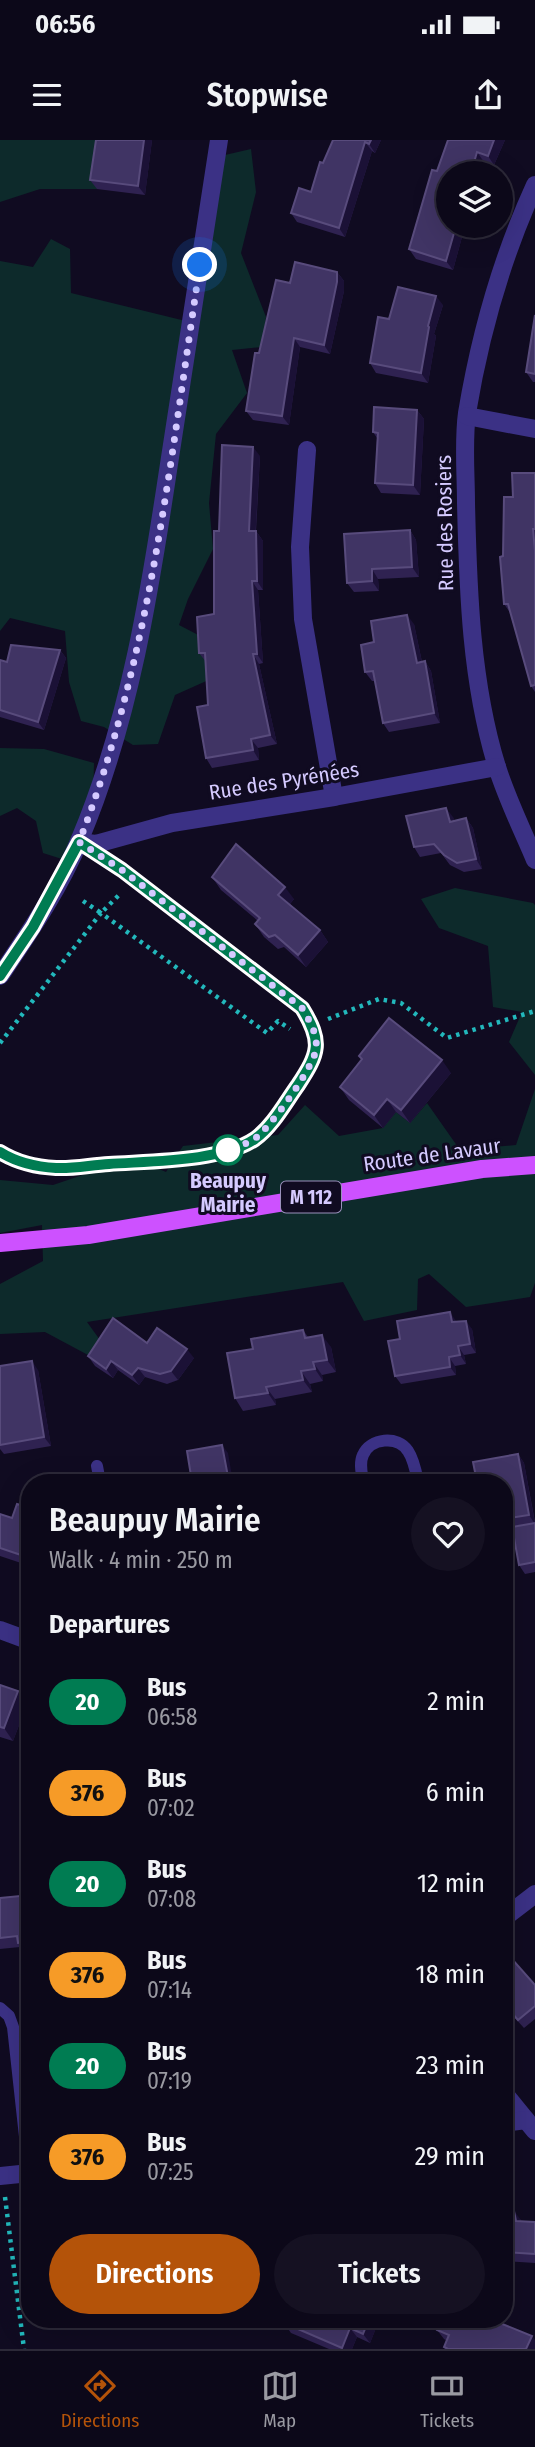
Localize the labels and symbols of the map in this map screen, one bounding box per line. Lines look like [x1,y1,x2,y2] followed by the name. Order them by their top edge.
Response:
[182,247,217,282] your location
[431,455,459,591] street label: Rue des Rosiers
[207,756,361,806] street label: Rue des Pyrénées
[362,1132,503,1178] street label: Route de Lavaur
[213,1135,243,1165] marker: Beaupuy Mairie
[190,1168,267,1218] place label: Beaupuy Mairie
[281,1182,341,1212] road number: M 112

